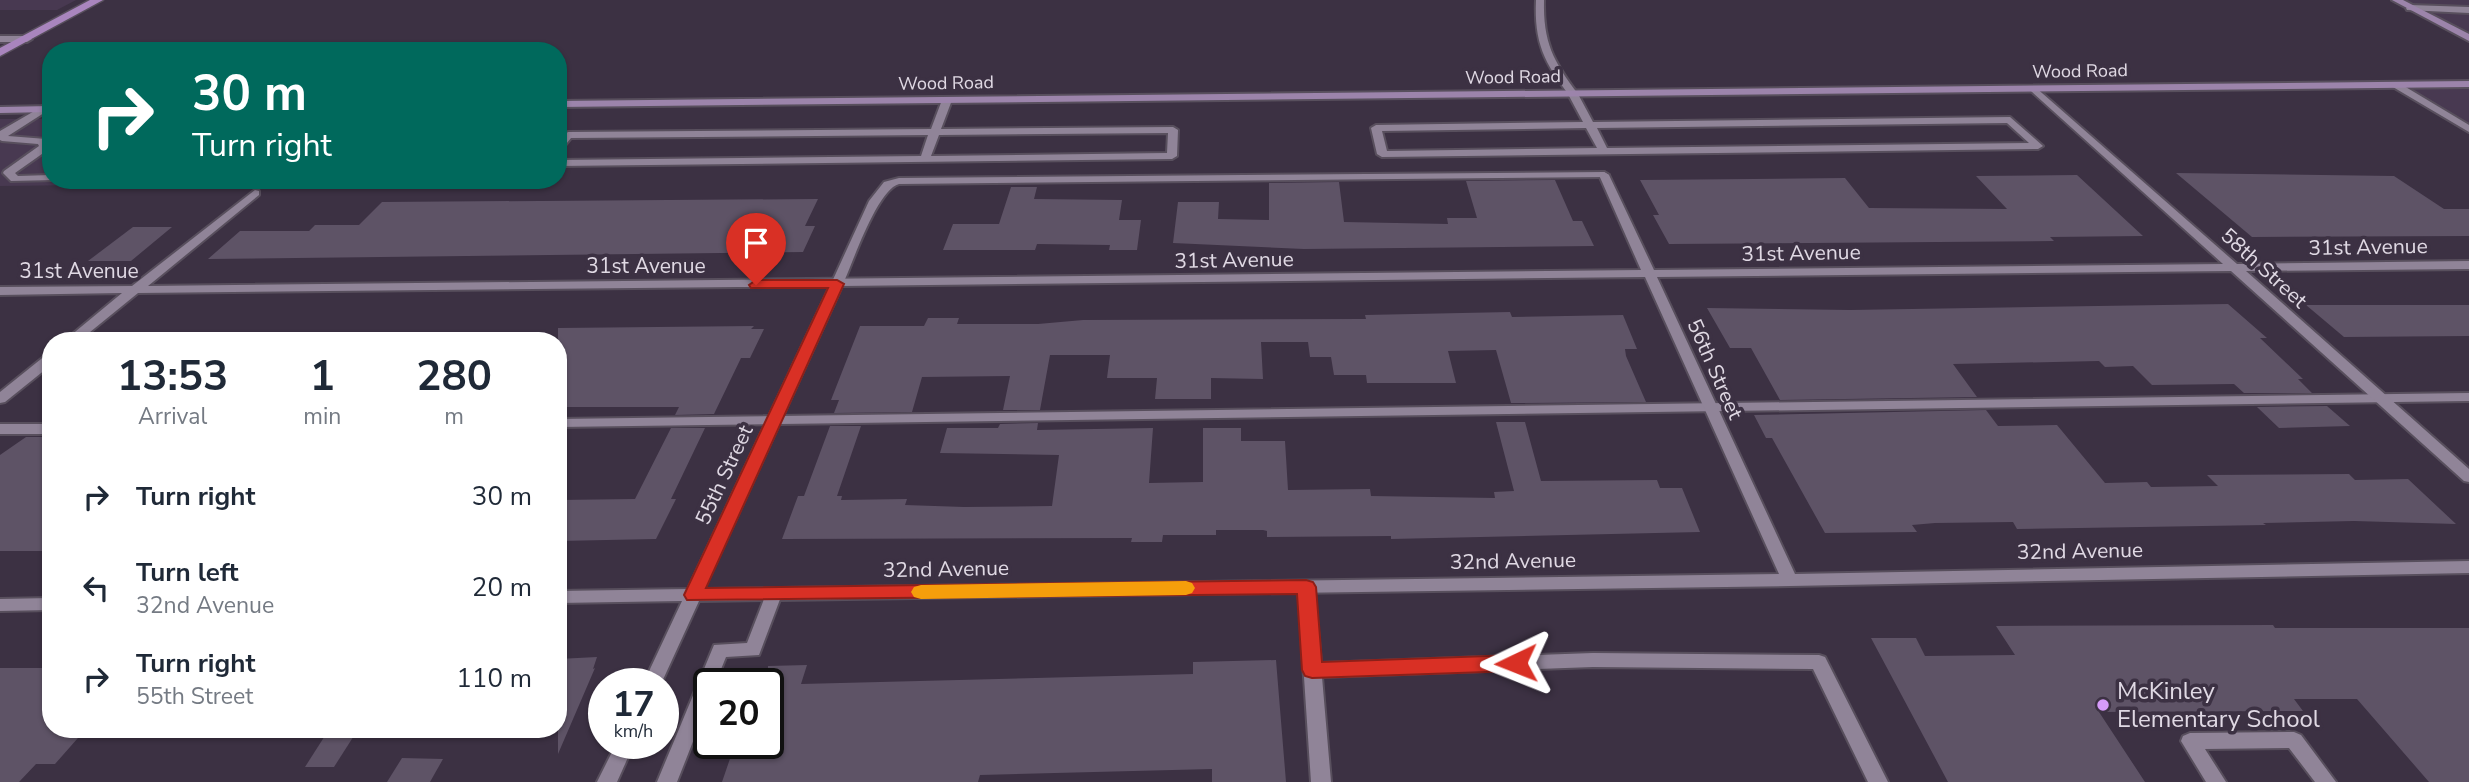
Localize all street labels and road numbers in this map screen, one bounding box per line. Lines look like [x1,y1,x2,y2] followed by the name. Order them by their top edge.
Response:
[2032,58,2128,84] street label: Wood Road
[1465,64,1561,90] street label: Wood Road
[898,70,994,96] street label: Wood Road
[2215,222,2314,315] street label: 58th Street
[2308,232,2428,262] street label: 31st Avenue
[1741,238,1861,268] street label: 31st Avenue
[1174,245,1294,275] street label: 31st Avenue
[586,252,706,280] street label: 31st Avenue
[19,257,139,285] street label: 31st Avenue
[1680,314,1750,424] street label: 56th Street
[689,420,760,529] street label: 55th Street
[2017,536,2143,566] street label: 32nd Avenue
[1450,546,1576,576] street label: 32nd Avenue
[883,554,1009,584] street label: 32nd Avenue

